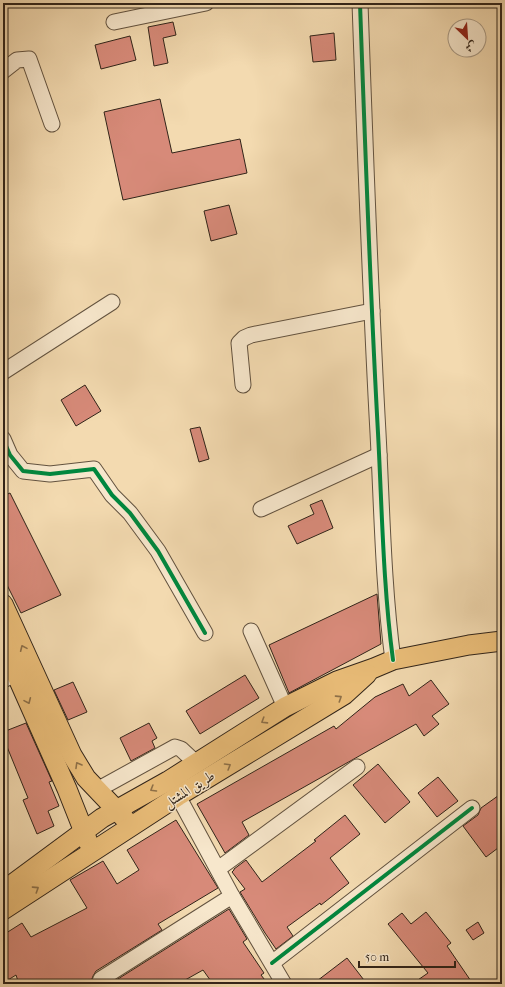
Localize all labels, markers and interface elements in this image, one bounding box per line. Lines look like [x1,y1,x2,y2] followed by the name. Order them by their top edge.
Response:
[447,18,487,58] north arrow
[463,38,479,55] text: ش
[20,644,28,651] one-way arrow
[335,695,342,703] one-way arrow
[23,696,31,704] one-way arrow
[261,716,268,723] one-way arrow
[76,762,83,769] one-way arrow
[224,763,231,770] one-way arrow
[161,767,219,813] street label: طريق المشتل
[150,785,157,792] one-way arrow
[32,886,39,894] one-way arrow
[359,943,455,969] scale bar
[365,950,389,964] text: 50 m

